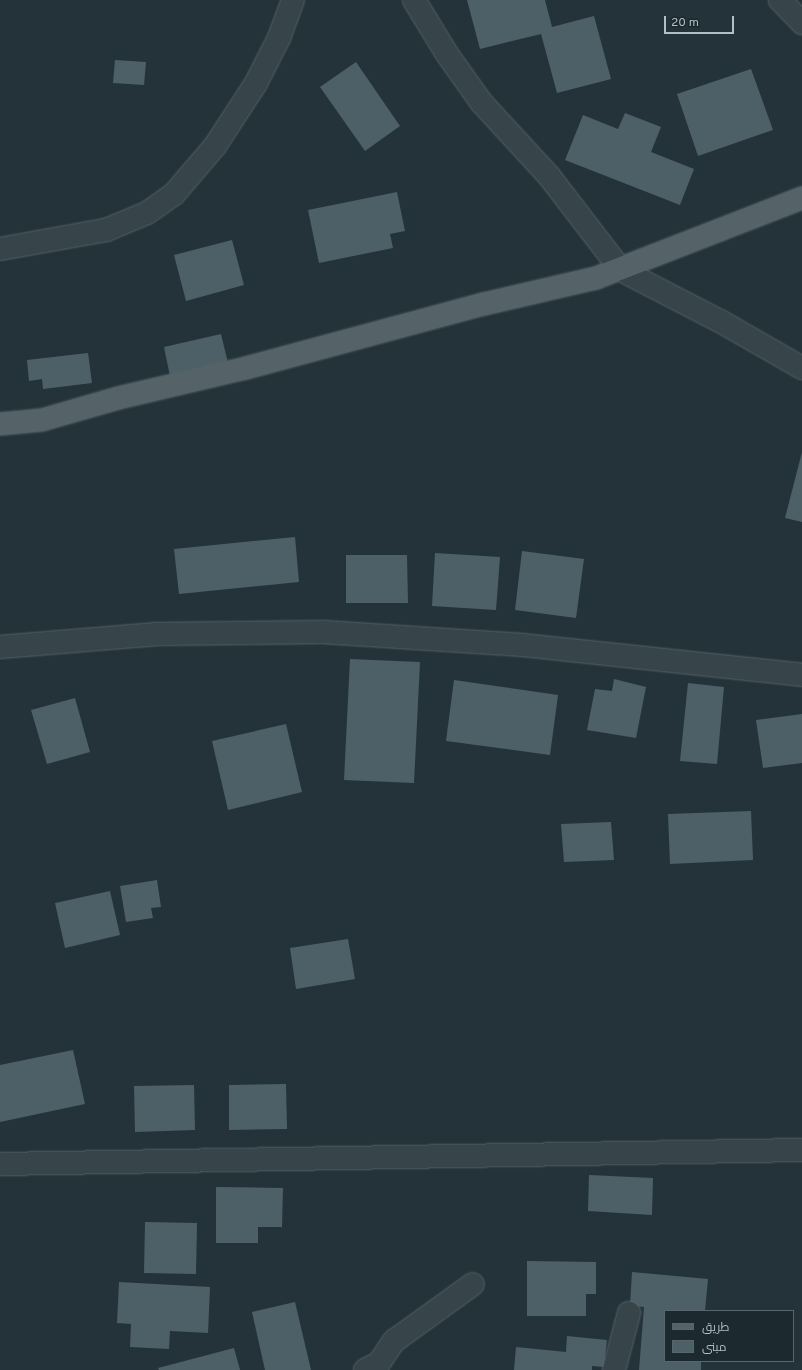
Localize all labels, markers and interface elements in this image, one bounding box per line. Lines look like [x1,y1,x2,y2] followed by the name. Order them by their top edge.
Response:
[666,8,736,34] scale bar
[671,15,699,31] text: 20 m
[664,1310,794,1362] legend
[702,1320,729,1336] text: طريق
[702,1340,727,1356] text: مبنى

